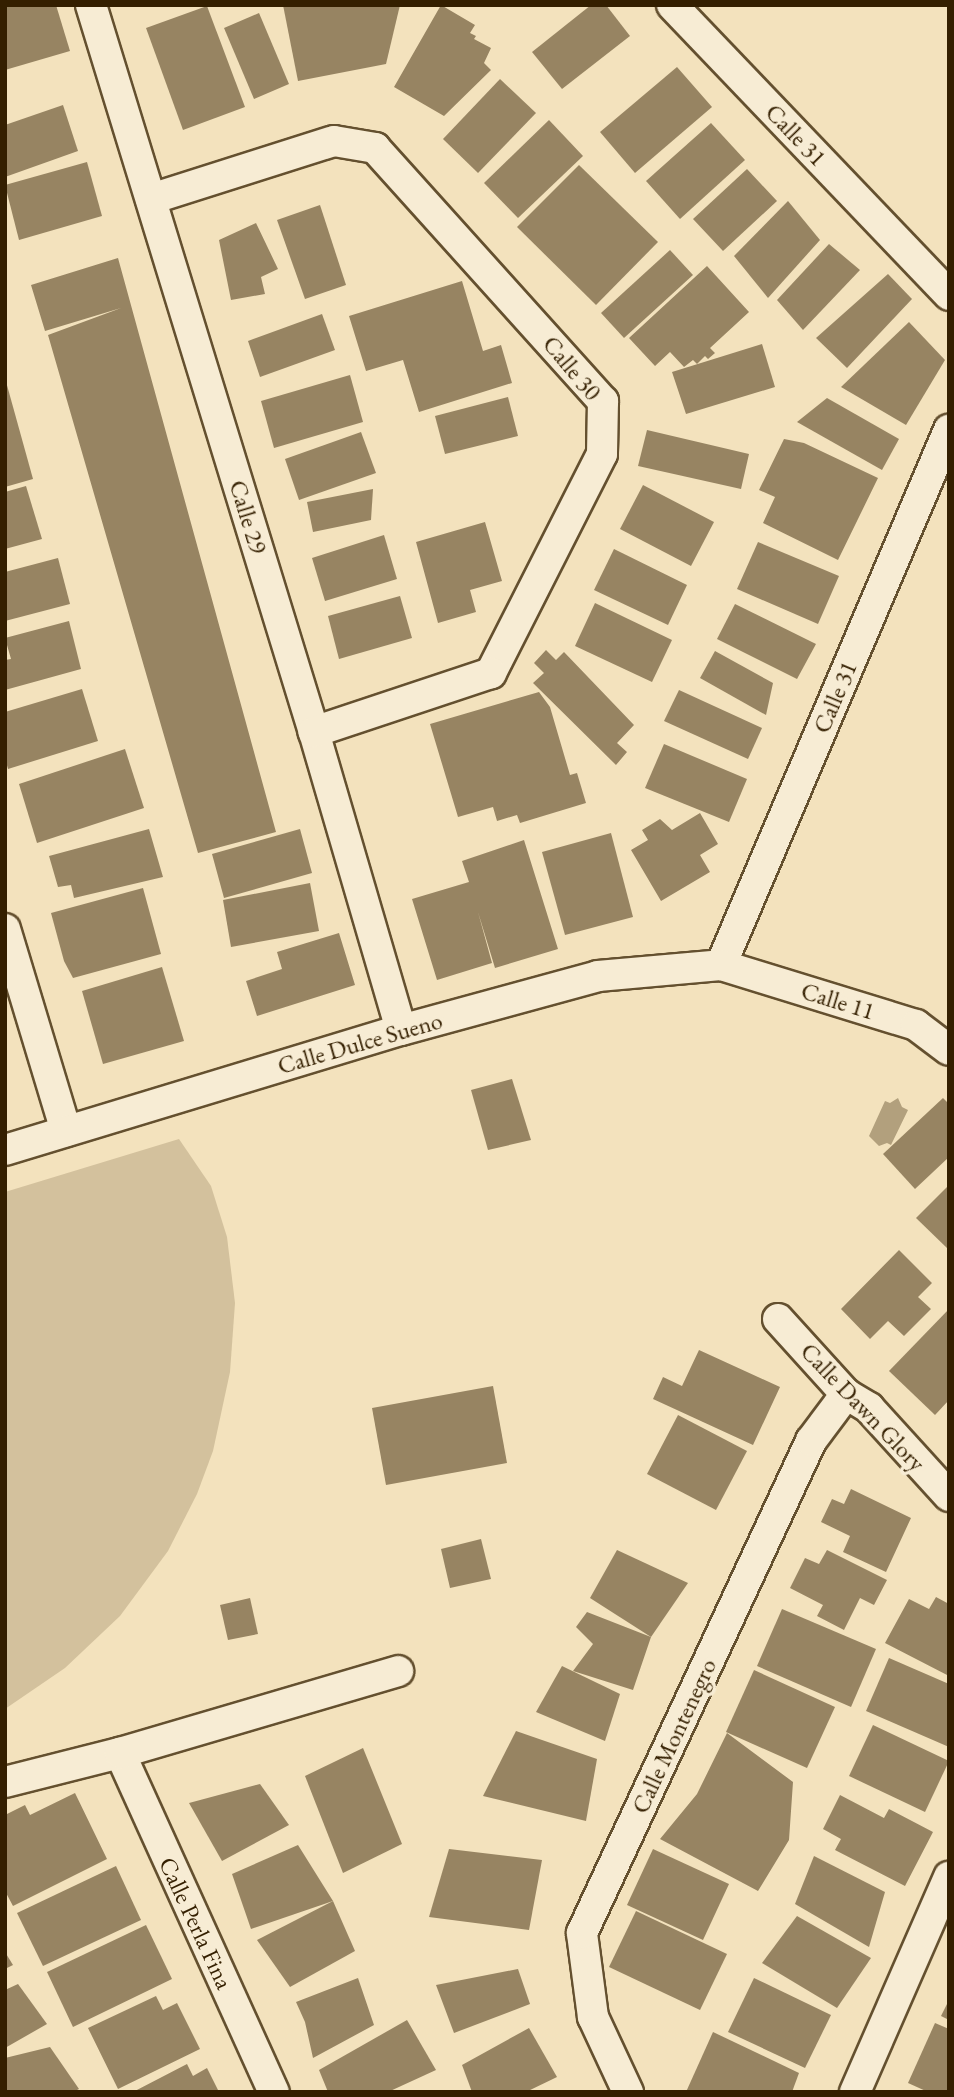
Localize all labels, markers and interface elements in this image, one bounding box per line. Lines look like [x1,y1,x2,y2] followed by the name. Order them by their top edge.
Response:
[759,98,833,172] street label: Calle 31
[537,330,607,406] street label: Calle 30
[223,477,273,557] street label: Calle 29
[807,657,863,737] street label: Calle 31
[798,976,878,1026] street label: Calle 11
[274,1006,446,1080] street label: Calle Dulce Sueno
[795,1337,931,1477] street label: Calle Dawn Glory
[626,1654,722,1818] street label: Calle Montenegro
[153,1852,239,1994] street label: Calle Perla Fina

